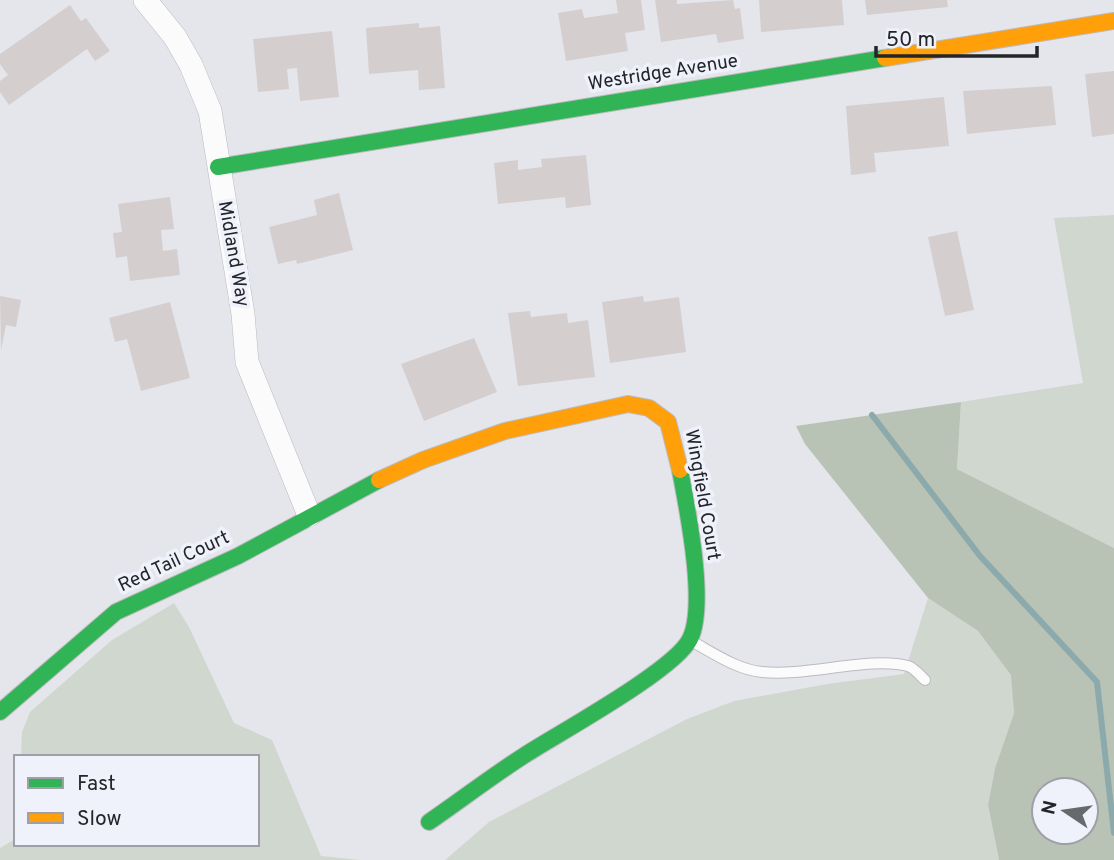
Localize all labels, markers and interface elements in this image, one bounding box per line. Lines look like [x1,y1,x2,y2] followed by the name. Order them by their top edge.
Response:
[876,14,1037,58] scale bar
[886,27,935,54] text: 50 m
[586,49,740,97] street label: Westridge Avenue
[212,199,254,309] street label: Midland Way
[679,428,725,562] street label: Wingfield Court
[115,526,233,598] street label: Red Tail Court
[14,755,259,846] legend
[77,771,116,798] text: Fast
[1030,776,1100,846] north arrow
[1037,798,1064,817] text: N
[77,806,122,833] text: Slow

